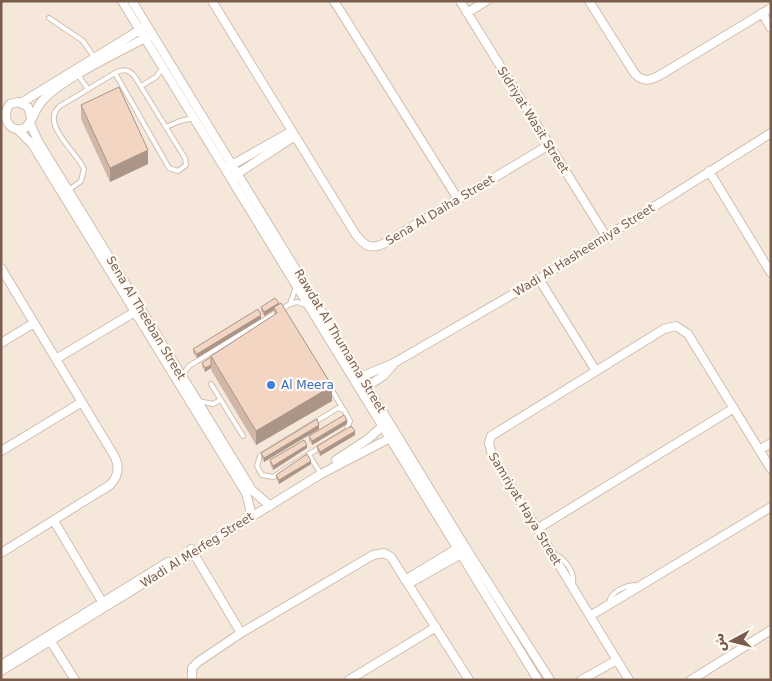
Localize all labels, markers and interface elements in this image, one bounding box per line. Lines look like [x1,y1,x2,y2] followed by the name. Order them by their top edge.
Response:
[495,64,572,176] street label: Sidriyat Wasit Street
[383,172,497,248] street label: Sena Al Daiha Street
[511,201,657,299] street label: Wadi Al Hasheemiya Street
[104,254,189,383] street label: Sena Al Theeban Street
[292,267,389,416] street label: Rawdat Al Thumama Street
[281,378,334,392] place label: Al Meera
[265,379,277,391] marker: Al Meera
[486,450,564,568] street label: Samriyat Haya Street
[138,509,256,591] street label: Wadi Al Merfeg Street
[707,616,757,666] north arrow
[710,632,728,653] text: ش

